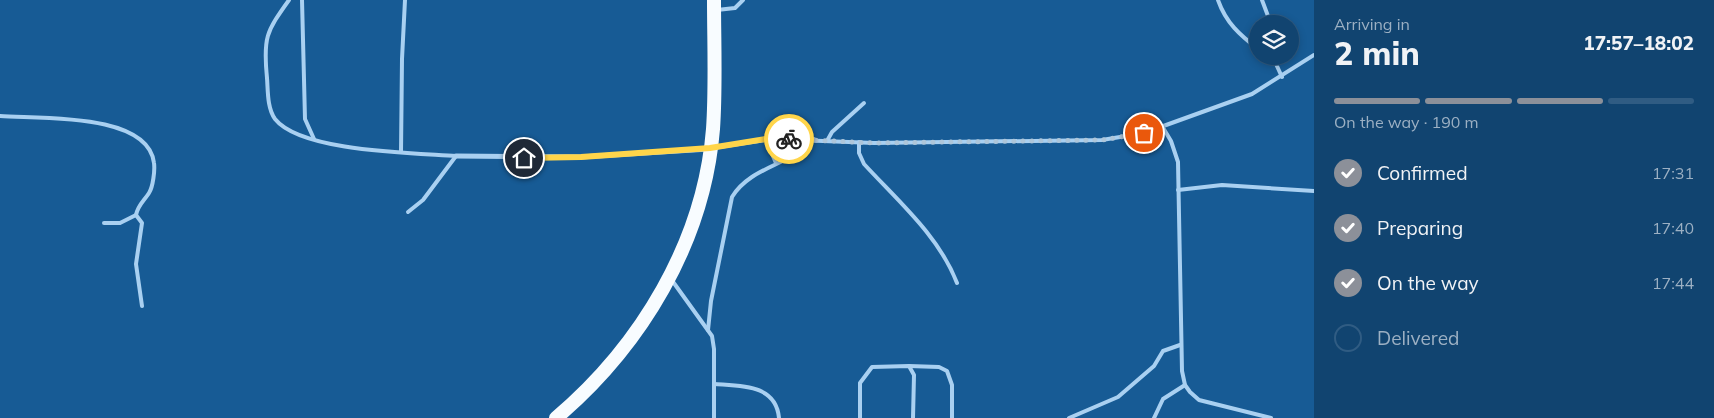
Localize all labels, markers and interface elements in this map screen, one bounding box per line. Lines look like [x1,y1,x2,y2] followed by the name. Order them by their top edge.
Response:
[1334,14,1410,34] text: Arriving in
[1249,15,1299,65] map controls
[1249,15,1299,65] button: layers
[1583,31,1694,55] text: 17:57–18:02
[1334,33,1420,73] text: 2 min
[1123,112,1165,154] pin
[1334,112,1479,132] text: On the way · 190 m
[764,114,814,164] courier
[1130,119,1158,147] icon: bag
[775,125,803,153] icon: bike
[503,137,545,179] pin
[510,144,538,172] icon: home
[1334,159,1362,187] icon: check
[1377,161,1468,185] text: Confirmed
[1652,163,1694,183] text: 17:31
[1334,214,1362,242] icon: check
[1377,216,1463,240] text: Preparing
[1652,218,1694,238] text: 17:40
[1334,269,1362,297] icon: check
[1377,271,1479,295] text: On the way
[1652,273,1694,293] text: 17:44
[1377,326,1459,350] text: Delivered

